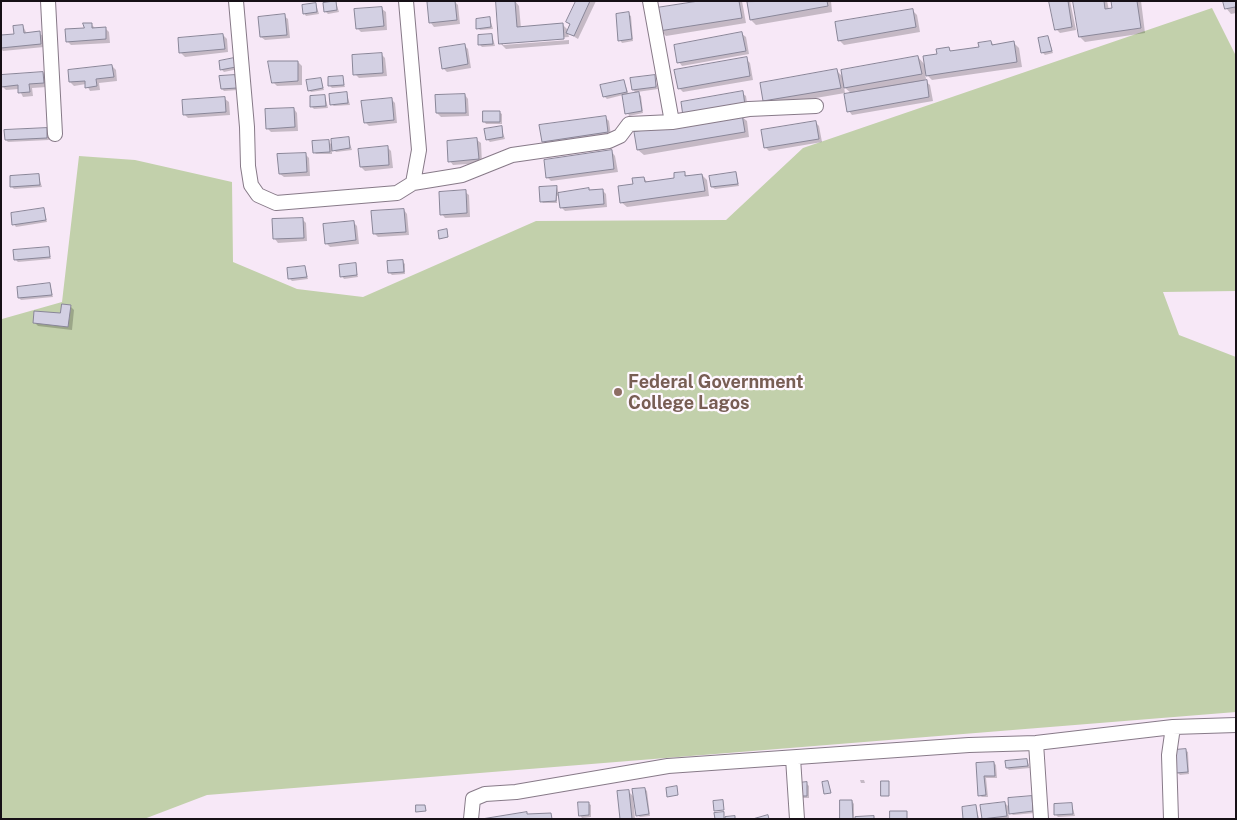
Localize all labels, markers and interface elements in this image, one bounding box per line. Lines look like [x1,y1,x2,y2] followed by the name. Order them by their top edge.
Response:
[628,371,803,414] place label: Federal Government College Lagos
[612,386,624,398] marker: Federal Government College Lagos

